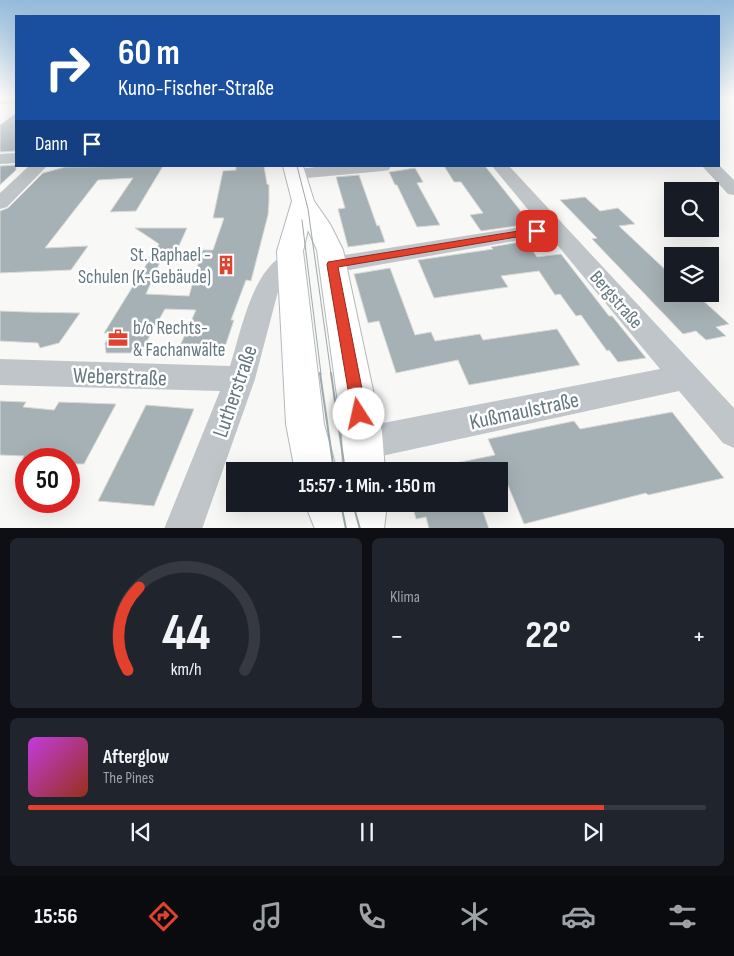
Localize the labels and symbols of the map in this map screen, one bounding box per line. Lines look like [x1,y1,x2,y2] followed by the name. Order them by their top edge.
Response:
[516,210,558,252] pin
[78,244,211,289] place label: St. Raphael - Schulen (K-Gebäude)
[215,254,237,276] building icon: St. Raphael - Schulen (K-Gebäude)
[584,266,647,334] street label: Bergstraße
[133,317,226,362] place label: b/o Rechts- & Fachanwälte
[107,327,129,349] office icon: b/o Rechts- & Fachanwälte
[207,342,264,441] street label: Lutherstraße
[73,362,167,393] street label: Weberstraße
[332,387,384,439] position arrow
[467,387,581,436] street label: Kußmaulstraße
[15,448,80,513] speed limit sign: 50

